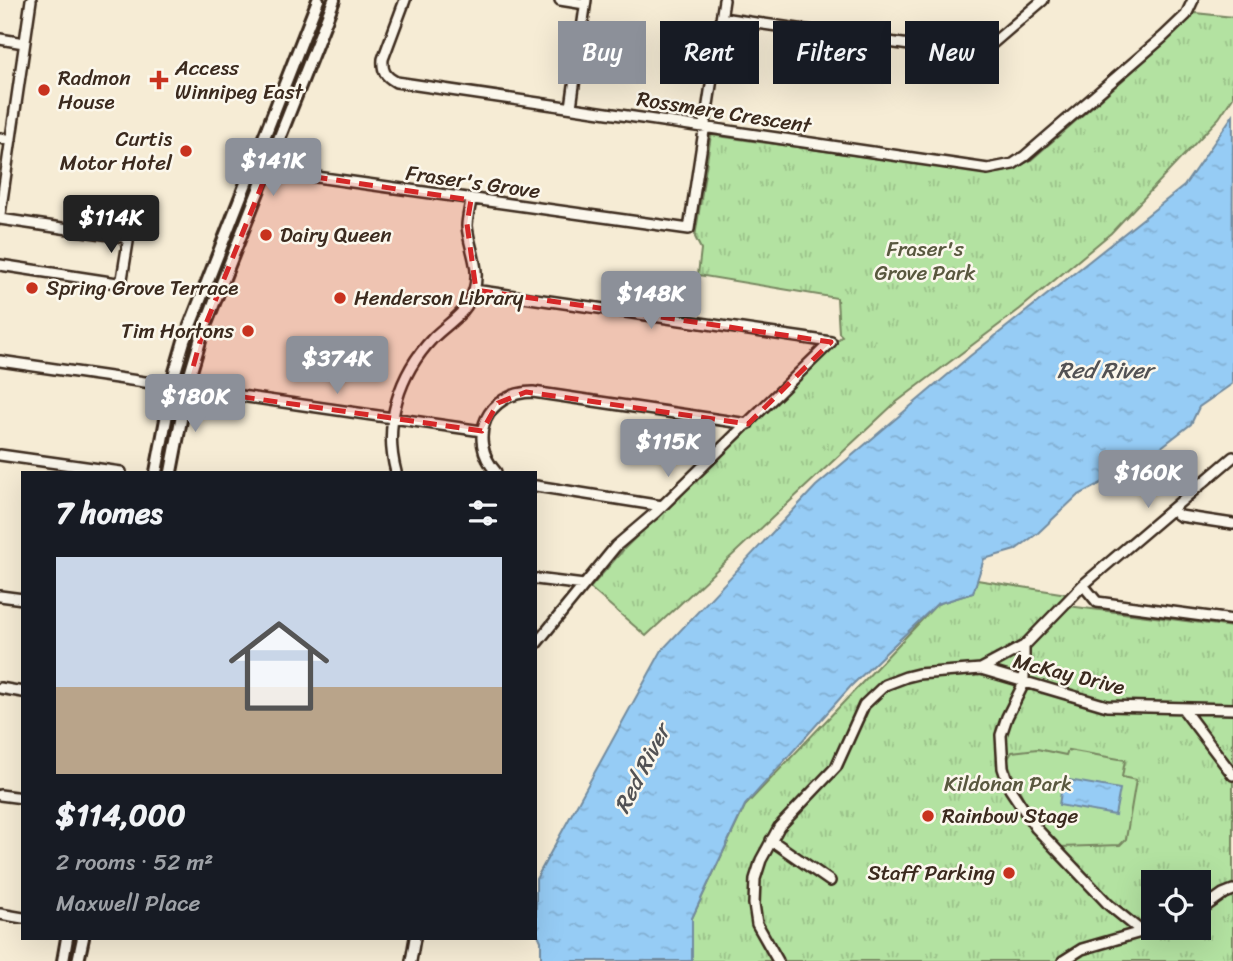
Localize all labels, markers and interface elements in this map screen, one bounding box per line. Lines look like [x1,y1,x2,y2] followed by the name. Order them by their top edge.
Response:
[558,21,646,84] chip: Buy
[660,21,759,84] chip: Rent
[773,21,891,84] chip: Filters
[905,21,999,84] chip: New
[174,49,305,111] place label: Access Winnipeg East
[58,59,131,121] place label: Radmon House
[149,70,169,90] marker: Access Winnipeg East
[634,79,815,145] street label: Rossmere Crescent
[36,82,52,98] marker: Radmon House
[60,120,173,182] place label: Curtis Motor Hotel
[224,138,322,198] pin: $141K
[241,140,305,181] text: $141K
[178,143,194,159] marker: Curtis Motor Hotel
[403,154,543,210] street label: Fraser's Grove
[62,196,160,255] pin: $114K
[79,197,143,238] text: $114K
[280,216,392,254] place label: Dairy Queen
[258,227,274,243] marker: Dairy Queen
[874,230,976,292] park label: Fraser's Grove Park
[46,269,238,307] place label: Spring Grove Terrace
[602,272,700,331] pin: $148K
[617,273,685,314] text: $148K
[354,279,524,317] place label: Henderson Library
[24,280,40,296] marker: Spring Grove Terrace
[332,290,348,306] marker: Henderson Library
[121,312,234,350] place label: Tim Hortons
[240,323,256,339] marker: Tim Hortons
[288,336,386,396] pin: $374K
[302,338,372,379] text: $374K
[1057,350,1156,391] water label: Red River
[146,374,244,434] pin: $180K
[161,376,229,417] text: $180K
[619,420,717,479] pin: $115K
[636,421,700,462] text: $115K
[1099,450,1197,510] pin: $160K
[1115,452,1181,493] text: $160K
[56,486,163,540] text: 7 homes
[464,494,502,532] icon: filters
[216,603,342,729] icon: home
[1009,642,1129,706] street label: McKay Drive
[602,714,684,821] water label: Red River
[944,765,1072,803] park label: Kildonan Park
[56,788,186,842] text: $114,000
[942,797,1078,835] place label: Rainbow Stage
[920,808,936,824] marker: Rainbow Stage
[56,842,213,883] text: 2 rooms · 52 m²
[868,854,995,892] place label: Staff Parking
[1001,865,1017,881] marker: Staff Parking
[1141,870,1211,940] map controls
[1141,870,1211,940] button: locate
[56,883,200,924] text: Maxwell Place

